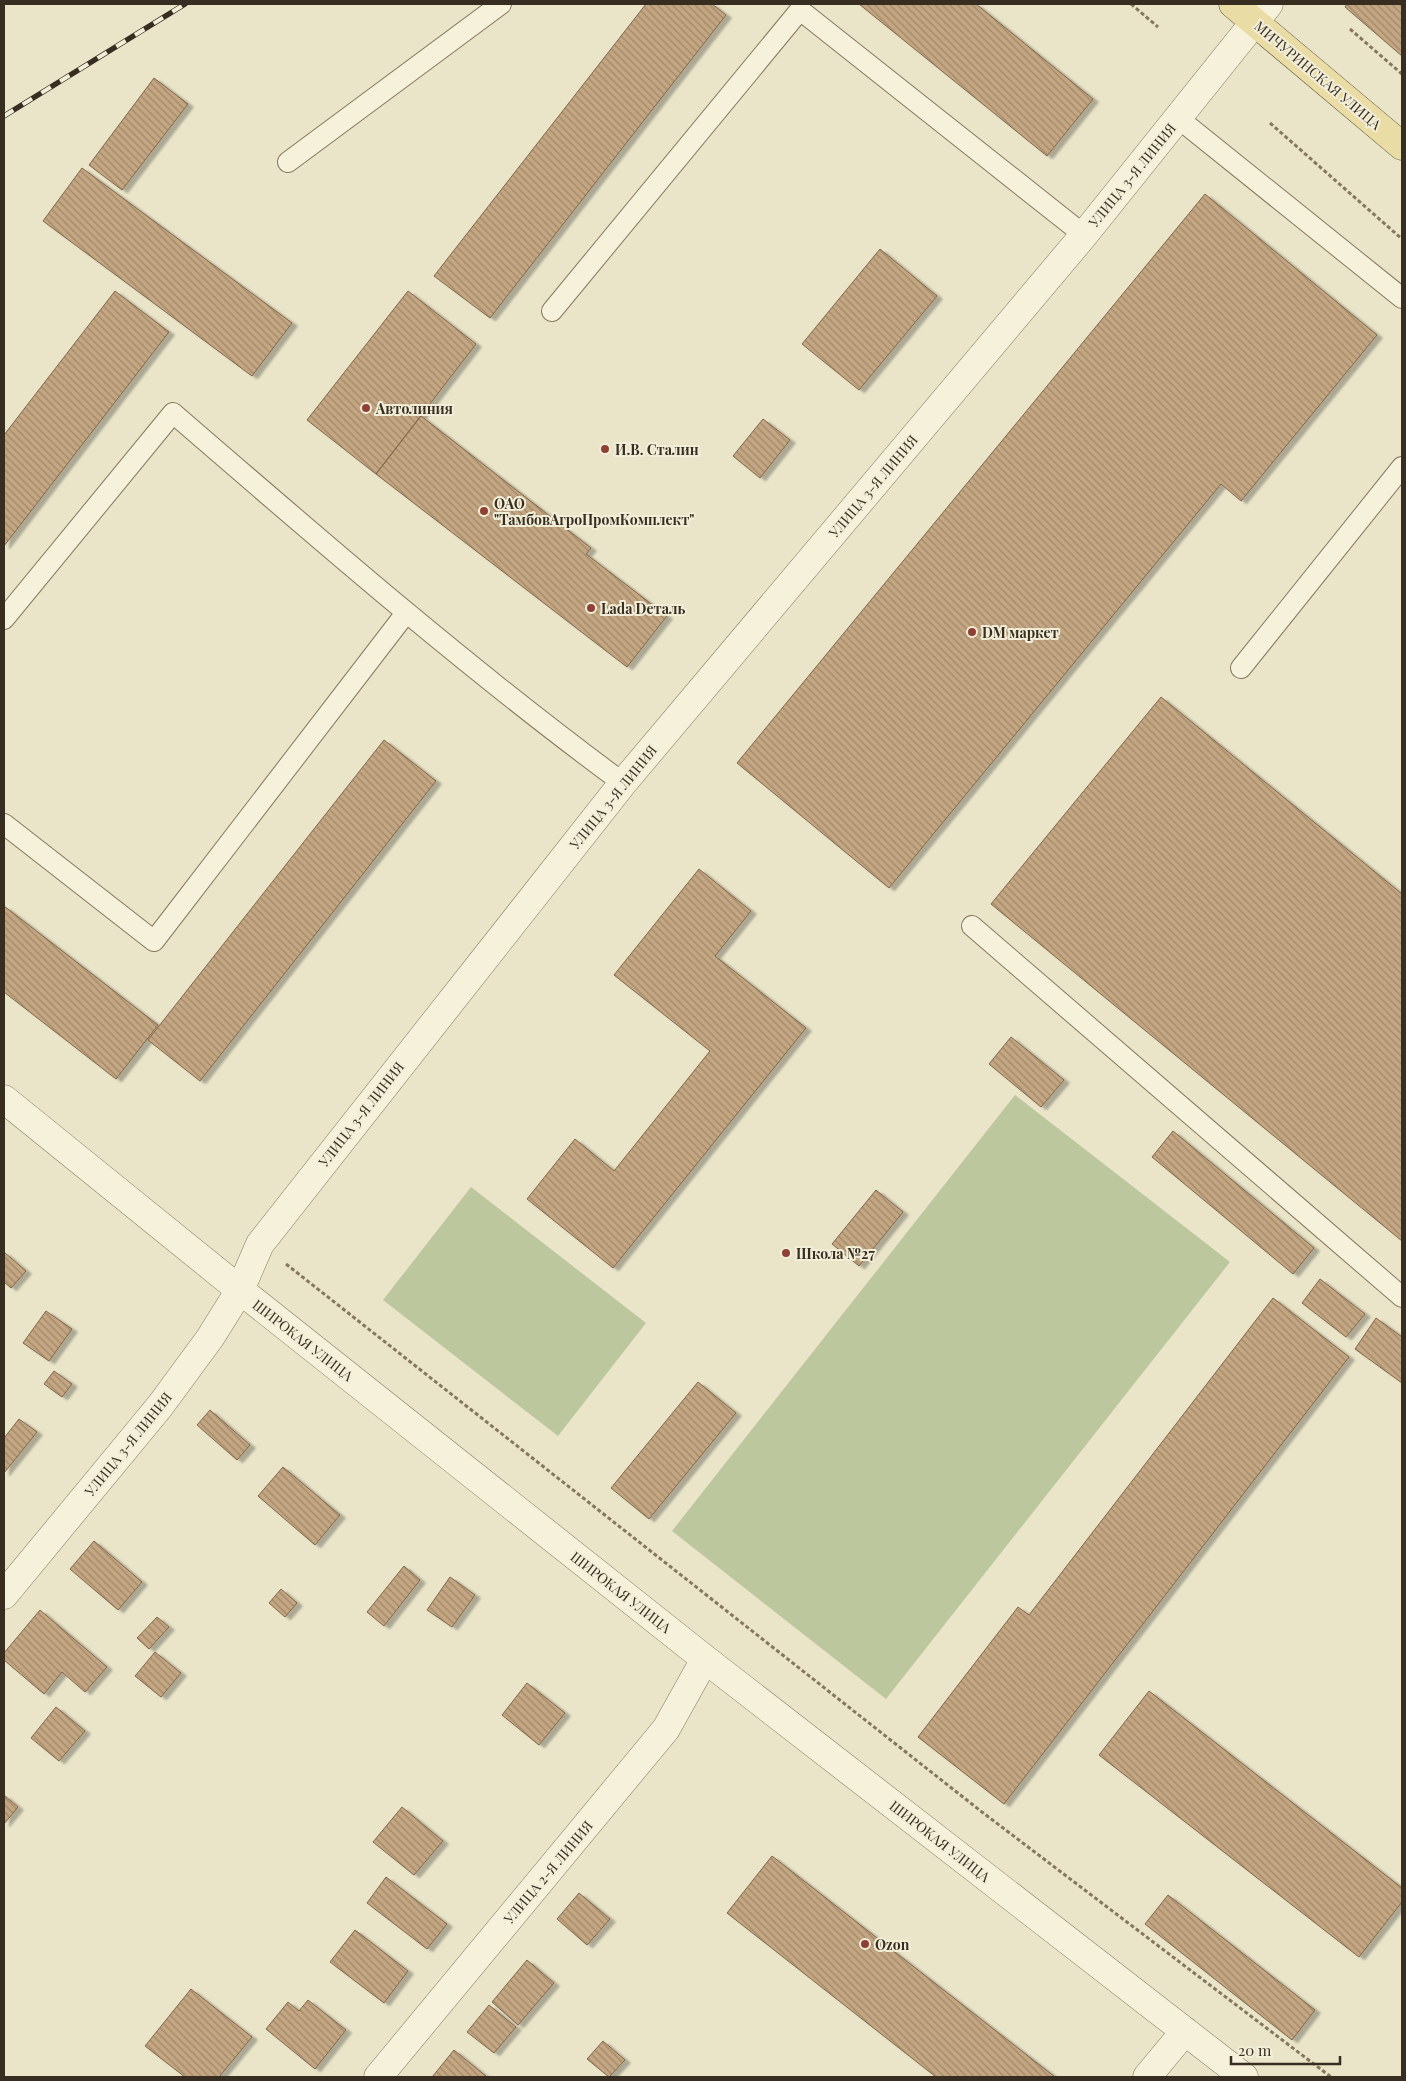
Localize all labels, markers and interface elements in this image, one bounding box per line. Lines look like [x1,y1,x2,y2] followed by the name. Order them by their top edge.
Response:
[1251,16,1385,134] street label: МИЧУРИНСКАЯ УЛИЦА
[1084,119,1180,232] street label: УЛИЦА 3-Я ЛИНИЯ
[375,399,453,418] place label: Автолиния
[360,402,372,414] marker: Автолиния
[824,431,922,542] street label: УЛИЦА 3-Я ЛИНИЯ
[615,440,699,459] place label: И.В. Сталин
[599,443,611,455] marker: И.В. Сталин
[494,494,694,529] place label: ОАО "ТамбовАгроПромКомплект"
[478,505,490,517] marker: ОАО "ТамбовАгроПромКомплект"
[601,599,685,618] place label: Lada Dеталь
[585,602,597,614] marker: Lada Dеталь
[982,623,1059,642] place label: DM маркет
[966,626,978,638] marker: DM маркет
[565,741,661,854] street label: УЛИЦА 3-Я ЛИНИЯ
[313,1057,408,1171] street label: УЛИЦА 3-Я ЛИНИЯ
[796,1244,875,1263] place label: Школа №27
[780,1247,792,1259] marker: Школа №27
[249,1295,357,1385] street label: ШИРОКАЯ УЛИЦА
[80,1388,176,1501] street label: УЛИЦА 3-Я ЛИНИЯ
[567,1547,675,1637] street label: ШИРОКАЯ УЛИЦА
[886,1796,994,1886] street label: ШИРОКАЯ УЛИЦА
[499,1816,597,1928] street label: УЛИЦА 2-Я ЛИНИЯ
[875,1935,910,1954] place label: Ozon
[859,1938,871,1950] marker: Ozon
[1231,2034,1340,2066] scale bar
[1238,2040,1272,2060] text: 20 m

